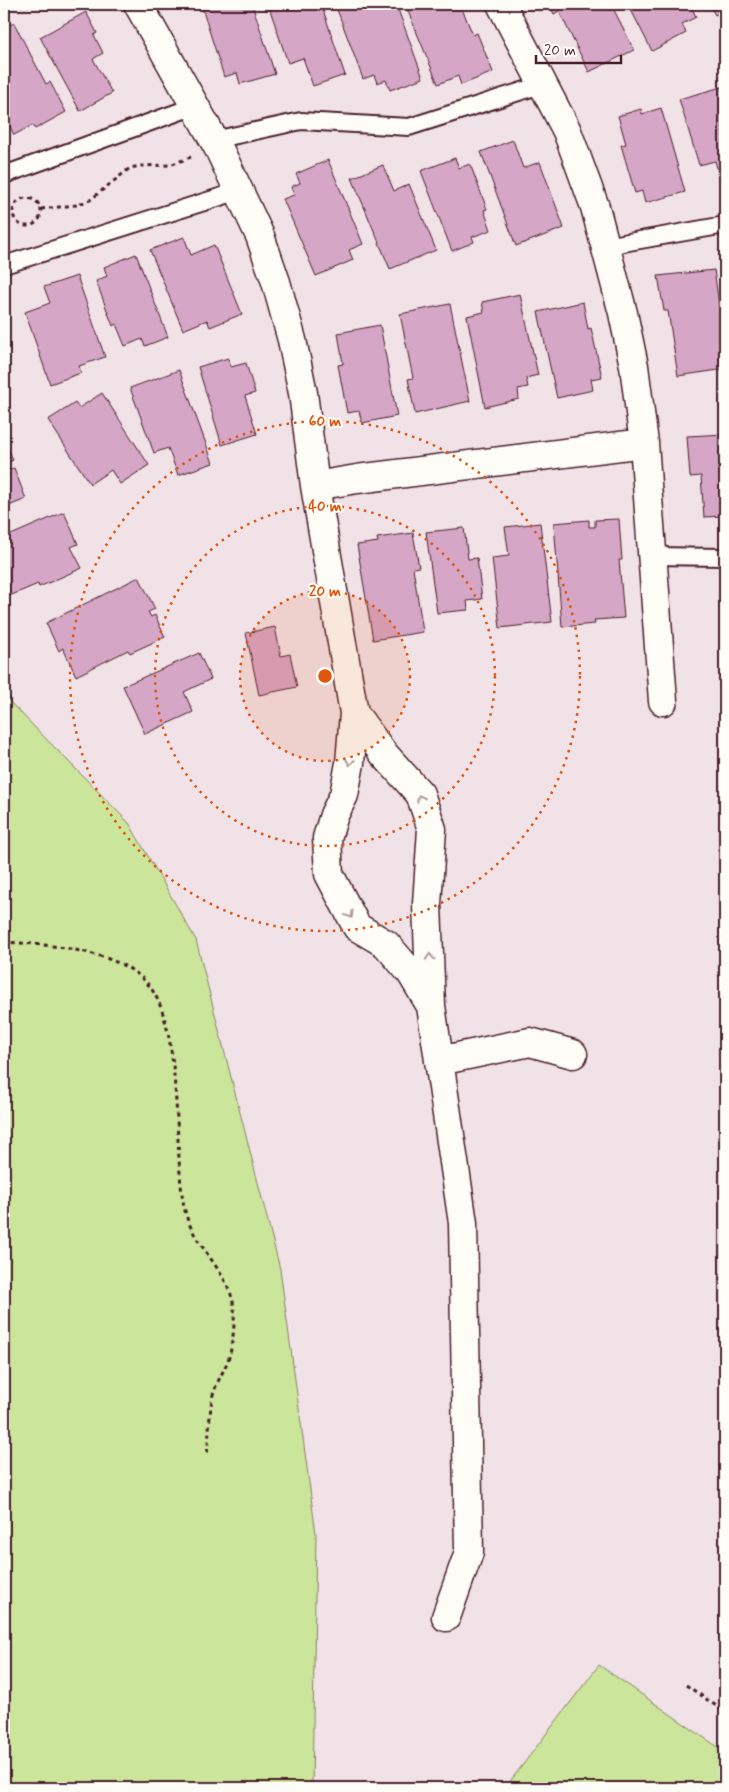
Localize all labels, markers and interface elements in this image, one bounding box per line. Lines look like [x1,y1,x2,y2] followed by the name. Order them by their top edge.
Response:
[536,32,622,64] scale bar
[544,41,576,61] text: 20 m
[309,412,341,432] text: 60 m
[308,497,342,517] text: 40 m
[309,582,341,602] text: 20 m
[316,667,334,685] centre of rings
[345,758,356,766] one-way arrow
[417,794,427,803] one-way arrow
[343,910,353,919] one-way arrow
[424,953,435,961] one-way arrow

